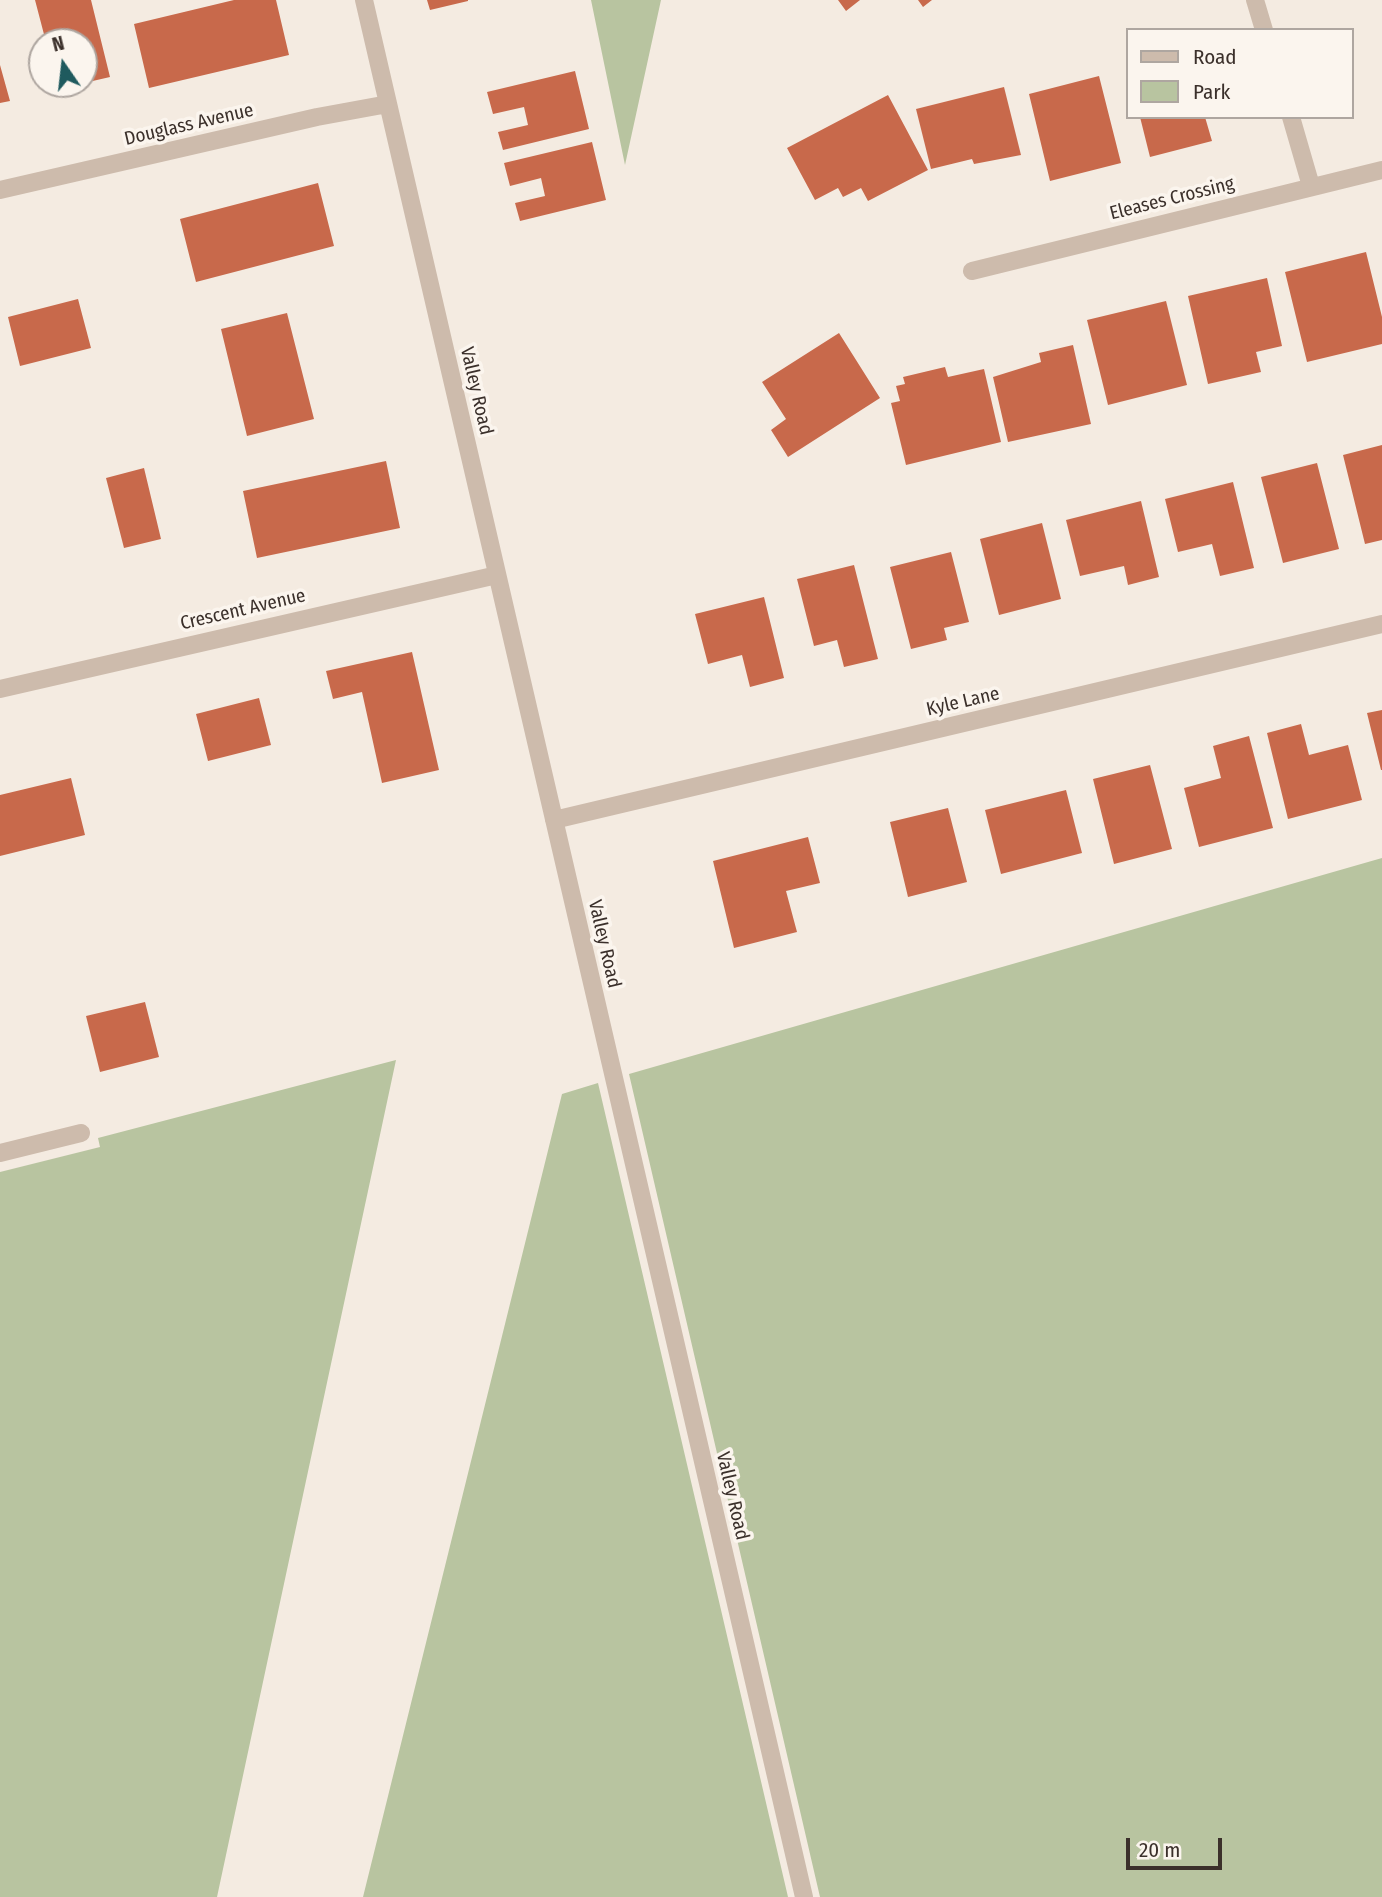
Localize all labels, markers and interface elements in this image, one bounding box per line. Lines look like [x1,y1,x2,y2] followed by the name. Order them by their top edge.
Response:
[28,28,98,98] north arrow
[1126,28,1354,119] legend
[50,32,67,57] text: N
[1193,44,1237,70] text: Road
[1193,79,1230,105] text: Park
[122,99,256,151] street label: Douglass Avenue
[1107,173,1237,225] street label: Eleases Crossing
[455,345,497,437] street label: Valley Road
[178,585,308,635] street label: Crescent Avenue
[924,683,1002,721] street label: Kyle Lane
[583,898,625,990] street label: Valley Road
[711,1450,753,1542] street label: Valley Road
[1130,1824,1226,1868] scale bar
[1139,1837,1180,1863] text: 20 m

